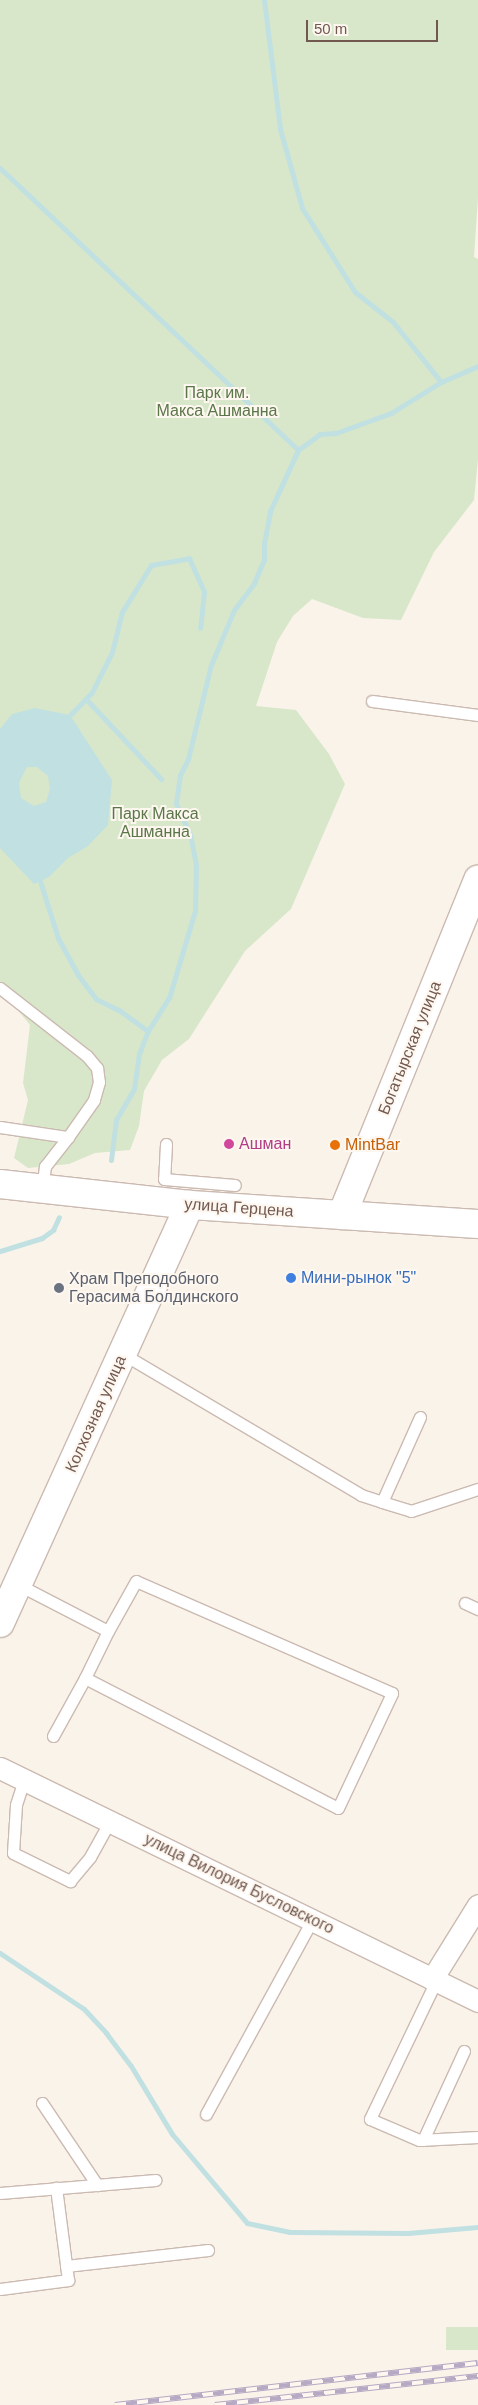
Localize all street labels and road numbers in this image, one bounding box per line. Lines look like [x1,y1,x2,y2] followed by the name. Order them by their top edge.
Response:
[374,978,446,1118] street label: Богатырская улица
[184,1195,294,1221] street label: улица Герцена
[62,1353,130,1475] street label: Колхозная улица
[141,1830,337,1938] street label: улица Вилория Бусловского

